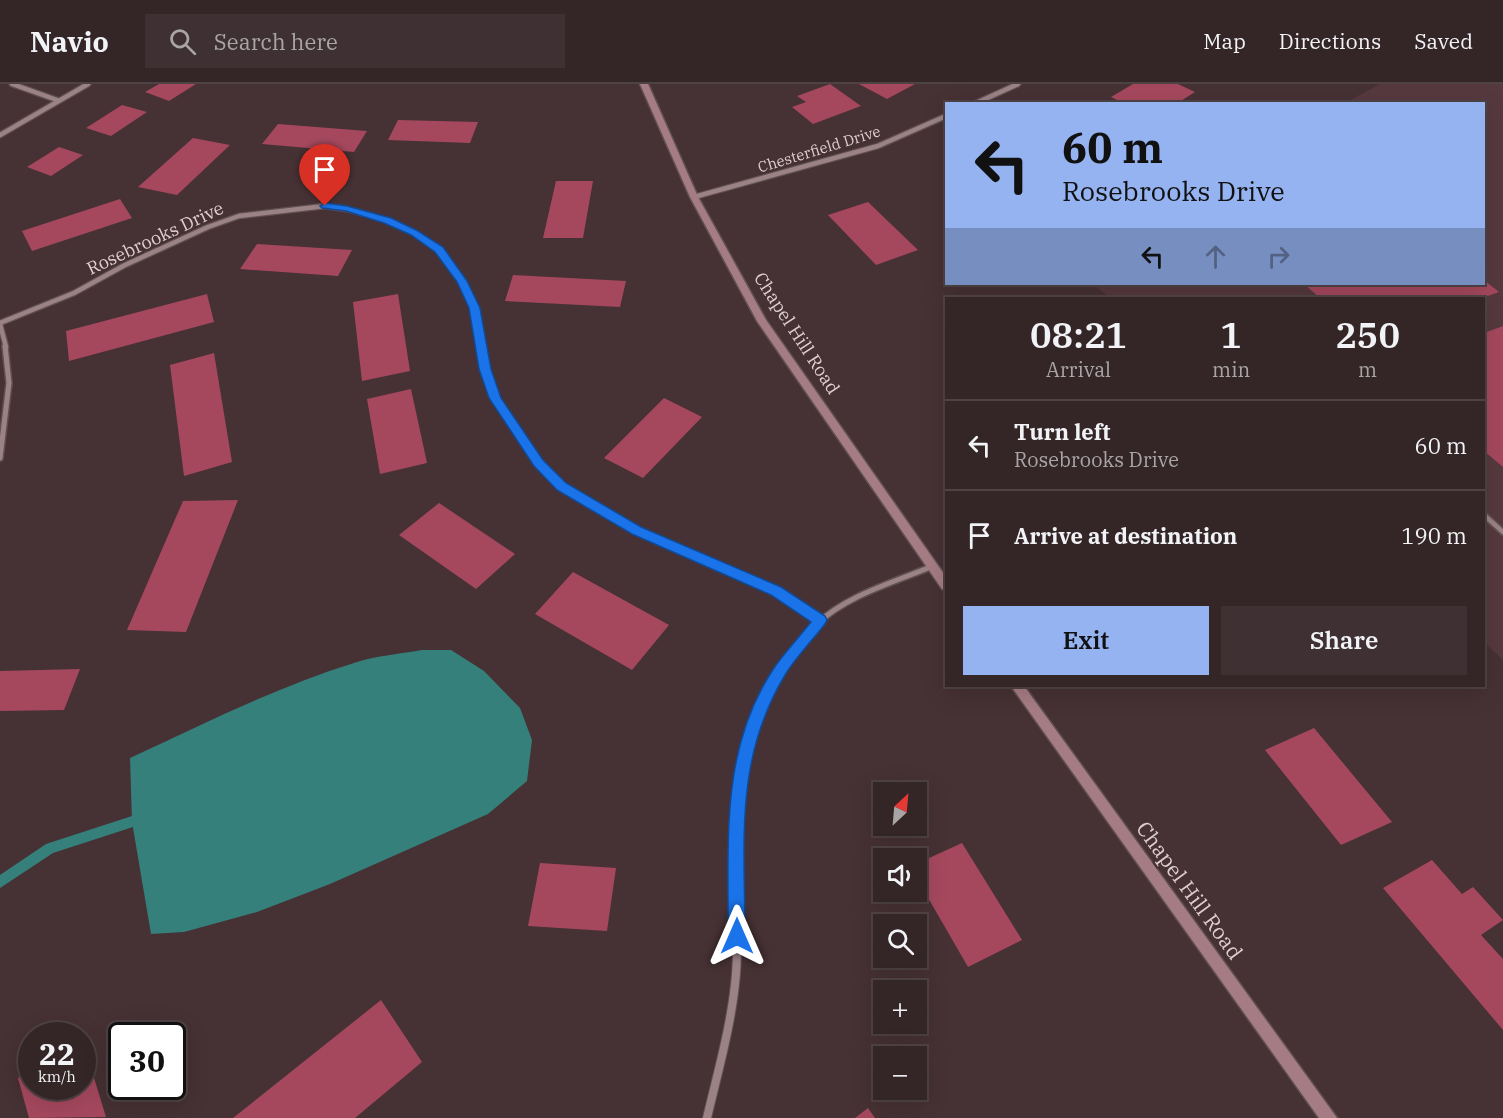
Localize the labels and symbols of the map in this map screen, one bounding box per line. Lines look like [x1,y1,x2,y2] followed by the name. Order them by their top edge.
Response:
[755,121,883,177] street label: Chesterfield Drive
[299,144,350,206] pin
[83,196,227,280] street label: Rosebrooks Drive
[749,268,845,398] street label: Chapel Hill Road
[873,782,927,836] north arrow
[1130,815,1250,965] street label: Chapel Hill Road
[705,904,769,968] position arrow
[108,1022,186,1100] speed limit sign: 30

